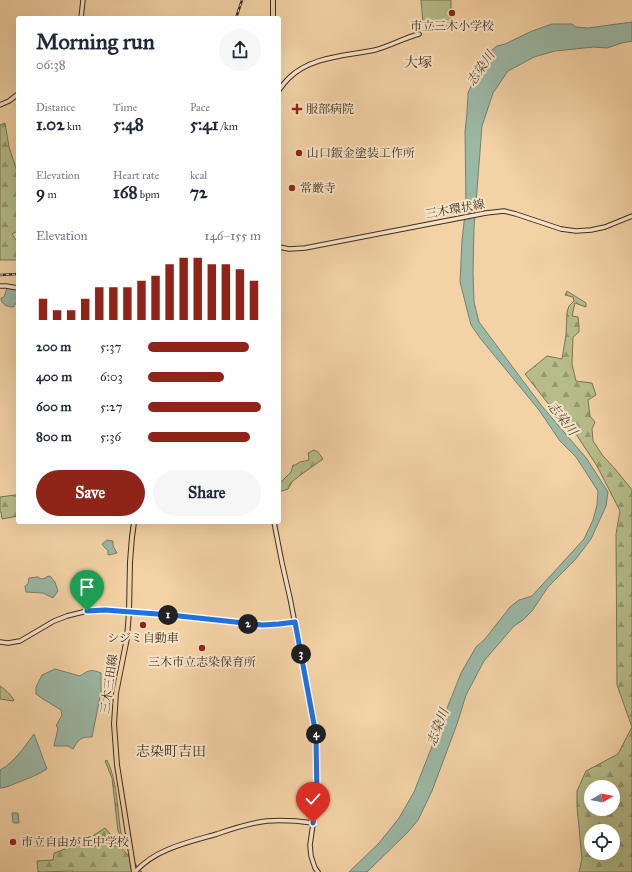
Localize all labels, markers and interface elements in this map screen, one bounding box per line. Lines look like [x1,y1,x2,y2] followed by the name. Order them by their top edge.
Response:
[447,8,457,18] marker: 市立三木小学校
[410,19,494,33] place label: 市立三木小学校
[36,28,155,55] text: Morning run
[219,29,261,71] button: share
[463,46,499,89] water label: 志染川
[404,54,432,71] district label: 大塚
[36,57,66,73] text: 06:38
[36,101,75,114] text: Distance
[113,101,137,114] text: Time
[190,101,210,114] text: Pace
[306,102,354,116] place label: 服部病院
[291,103,303,115] marker: 服部病院
[36,114,65,135] text: 1.02
[113,114,144,135] text: 5:48
[190,114,218,135] text: 5:41
[65,120,81,133] text: km
[218,120,238,133] text: /km
[307,146,415,160] place label: 山口鈑金塗装工作所
[294,148,304,158] marker: 山口鈑金塗装工作所
[36,169,80,182] text: Elevation
[113,169,159,182] text: Heart rate
[190,169,207,182] text: kcal
[300,181,336,195] place label: 常厳寺
[36,182,45,203] text: 9
[113,182,137,203] text: 168
[190,182,207,203] text: 72
[287,183,297,193] marker: 常厳寺
[45,188,57,201] text: m
[137,188,160,201] text: bpm
[424,197,486,221] street label: 三木環状線
[36,228,88,244] text: Elevation
[204,228,261,244] text: 146–155 m
[36,339,71,355] text: 200 m
[100,339,121,355] text: 5:37
[36,369,72,385] text: 400 m
[100,369,123,385] text: 6:03
[544,398,582,440] water label: 志染川
[36,399,72,415] text: 600 m
[100,399,122,415] text: 5:27
[36,429,72,445] text: 800 m
[100,429,121,445] text: 5:36
[36,470,145,516] button: Save
[153,470,261,516] button: Share
[70,570,104,611] pin
[76,576,98,598] icon: arrive
[158,605,178,625] pin: 1
[166,608,170,621] text: 1
[238,614,258,634] pin: 2
[245,617,251,630] text: 2
[138,620,148,630] marker: シジミ自動車
[107,631,179,645] place label: シジミ自動車
[197,643,207,653] marker: 三木市立志染保育所
[291,644,311,664] pin: 3
[299,647,303,660] text: 3
[98,653,120,715] street label: 三木三田線
[148,655,256,669] place label: 三木市立志染保育所
[423,704,453,748] water label: 志染川
[306,724,326,744] pin: 4
[313,727,319,740] text: 4
[136,743,206,760] district label: 志染町吉田
[584,780,620,816] north arrow
[584,780,620,860] map controls
[296,782,330,823] pin
[302,788,324,810] icon: check
[584,824,620,860] button: locate
[21,835,129,849] place label: 市立自由が丘中学校
[8,837,18,847] marker: 市立自由が丘中学校

